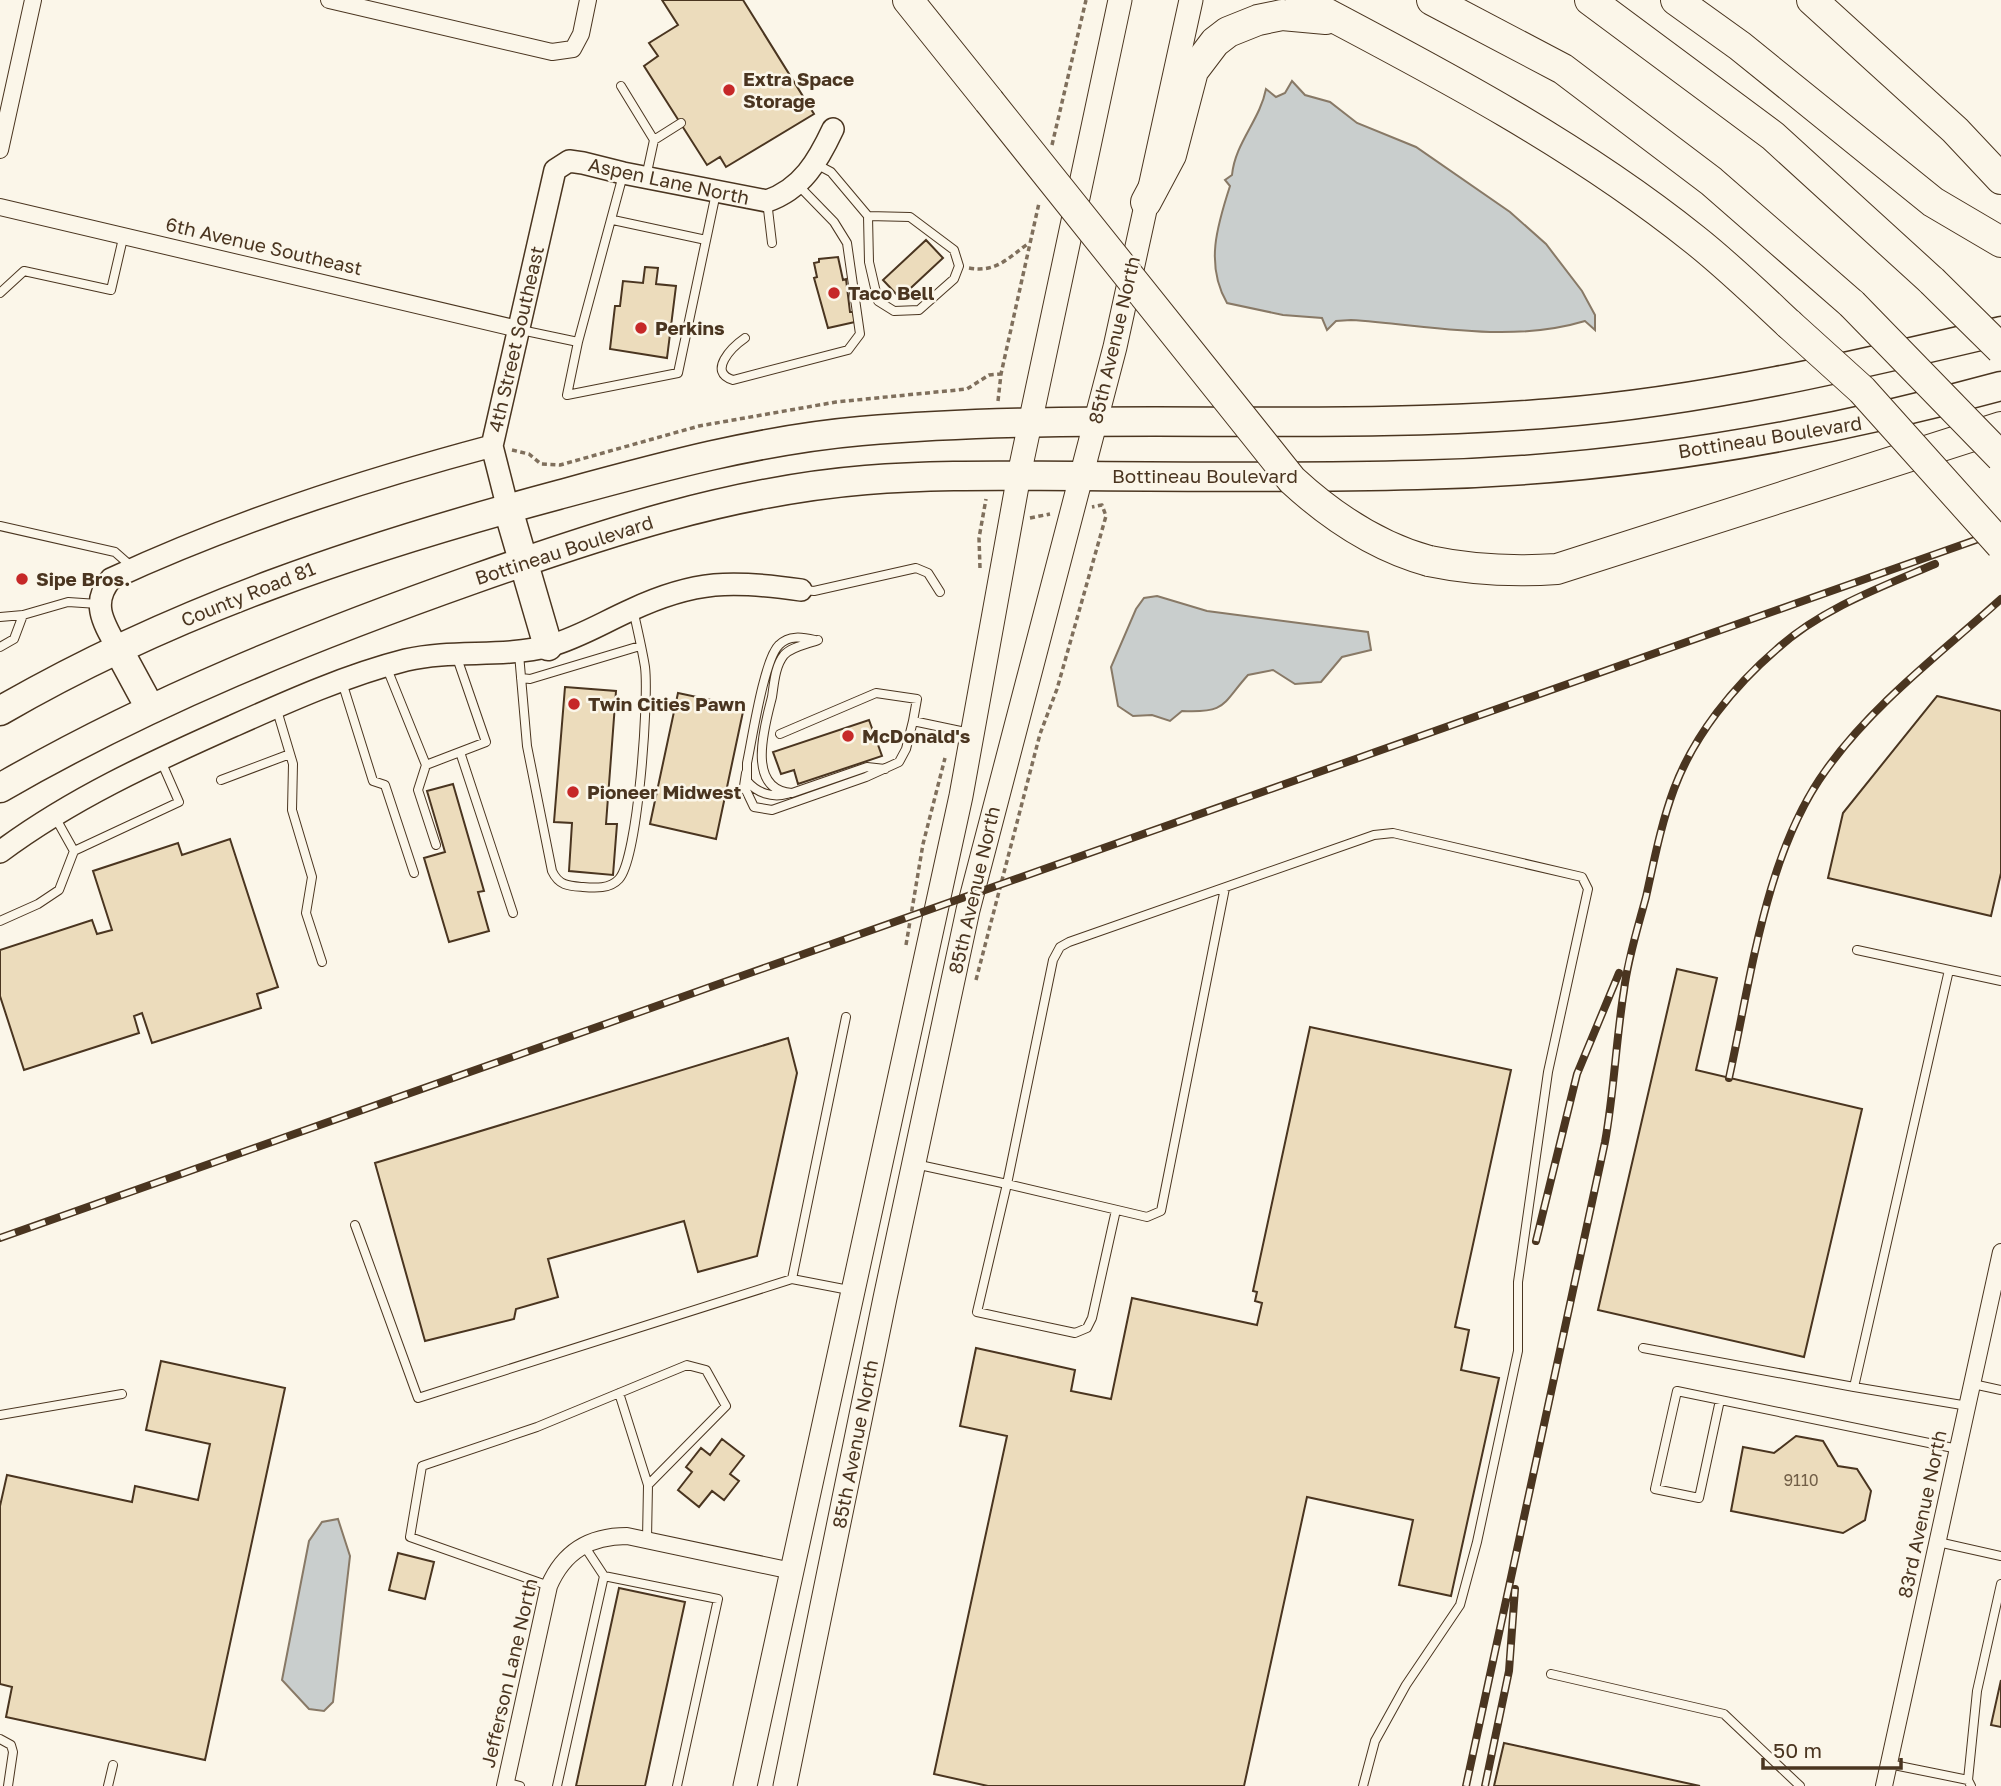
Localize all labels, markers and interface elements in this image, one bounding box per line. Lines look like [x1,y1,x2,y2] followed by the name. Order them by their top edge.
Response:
[743,67,854,112] place label: Extra Space Storage
[721,82,737,98] marker: Extra Space Storage
[587,152,752,209] street label: Aspen Lane North
[164,212,365,279] street label: 6th Avenue Southeast
[483,244,548,434] street label: 4th Street Southeast
[1083,254,1144,426] street label: 85th Avenue North
[848,281,934,304] place label: Taco Bell
[826,285,842,301] marker: Taco Bell
[655,316,725,339] place label: Perkins
[633,320,649,336] marker: Perkins
[1676,411,1863,462] street label: Bottineau Boulevard
[1112,464,1298,487] street label: Bottineau Boulevard
[472,510,656,589] street label: Bottineau Boulevard
[177,556,318,631] street label: County Road 81
[36,567,130,590] place label: Sipe Bros.
[14,571,30,587] marker: Sipe Bros.
[588,692,746,715] place label: Twin Cities Pawn
[566,696,582,712] marker: Twin Cities Pawn
[862,724,971,747] place label: McDonald's
[840,728,856,744] marker: McDonald's
[587,780,742,803] place label: Pioneer Midwest
[565,784,581,800] marker: Pioneer Midwest
[943,804,1004,976] street label: 85th Avenue North
[827,1358,882,1530] street label: 85th Avenue North
[1892,1428,1951,1600] street label: 83rd Avenue North
[1783,1470,1819,1490] house number: 9110
[476,1576,542,1770] street label: Jefferson Lane North
[1763,1726,1901,1770] scale bar
[1773,1737,1822,1763] text: 50 m

